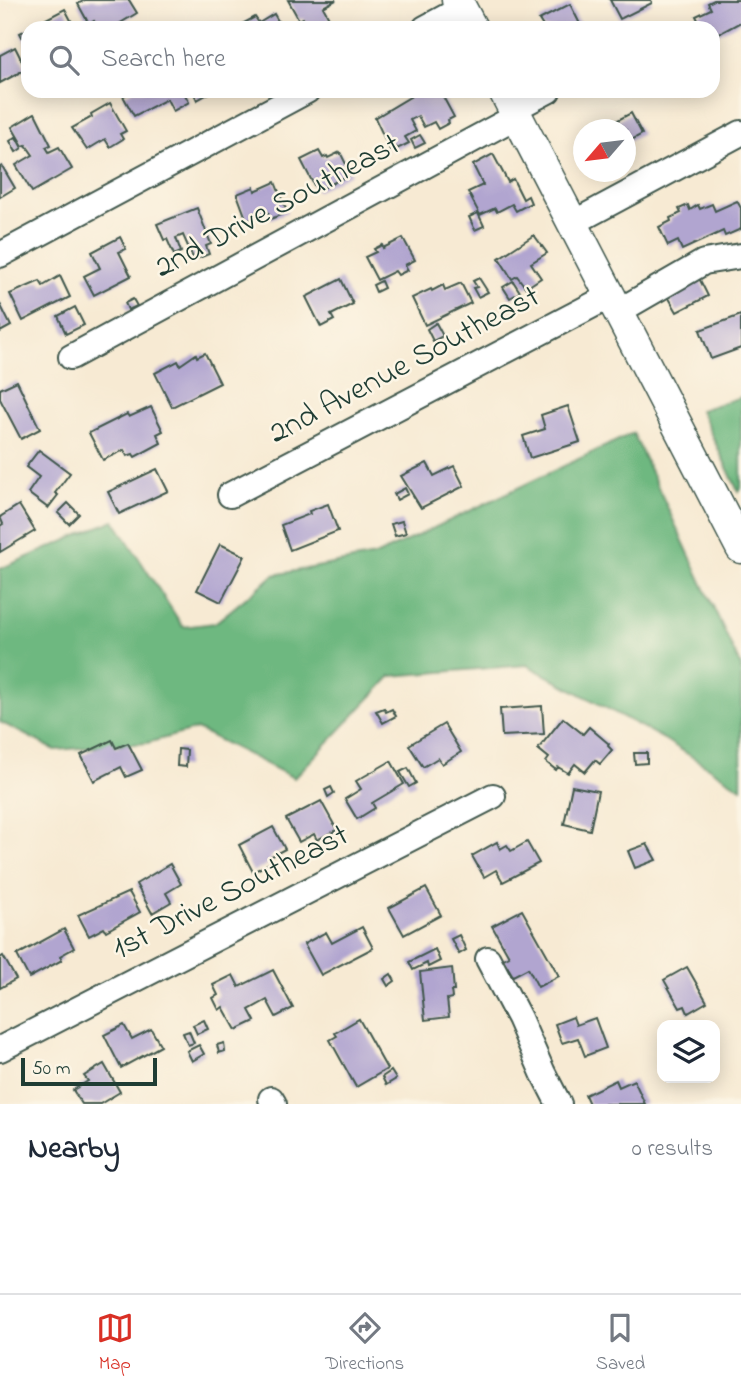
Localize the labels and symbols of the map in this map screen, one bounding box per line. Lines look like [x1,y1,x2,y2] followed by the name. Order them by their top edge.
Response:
[573,119,636,182] north arrow
[147,122,410,292] street label: 2nd Drive Southeast
[261,274,549,457] street label: 2nd Avenue Southeast
[104,813,358,973] street label: 1st Drive Southeast
[21,1055,158,1087] scale bar

